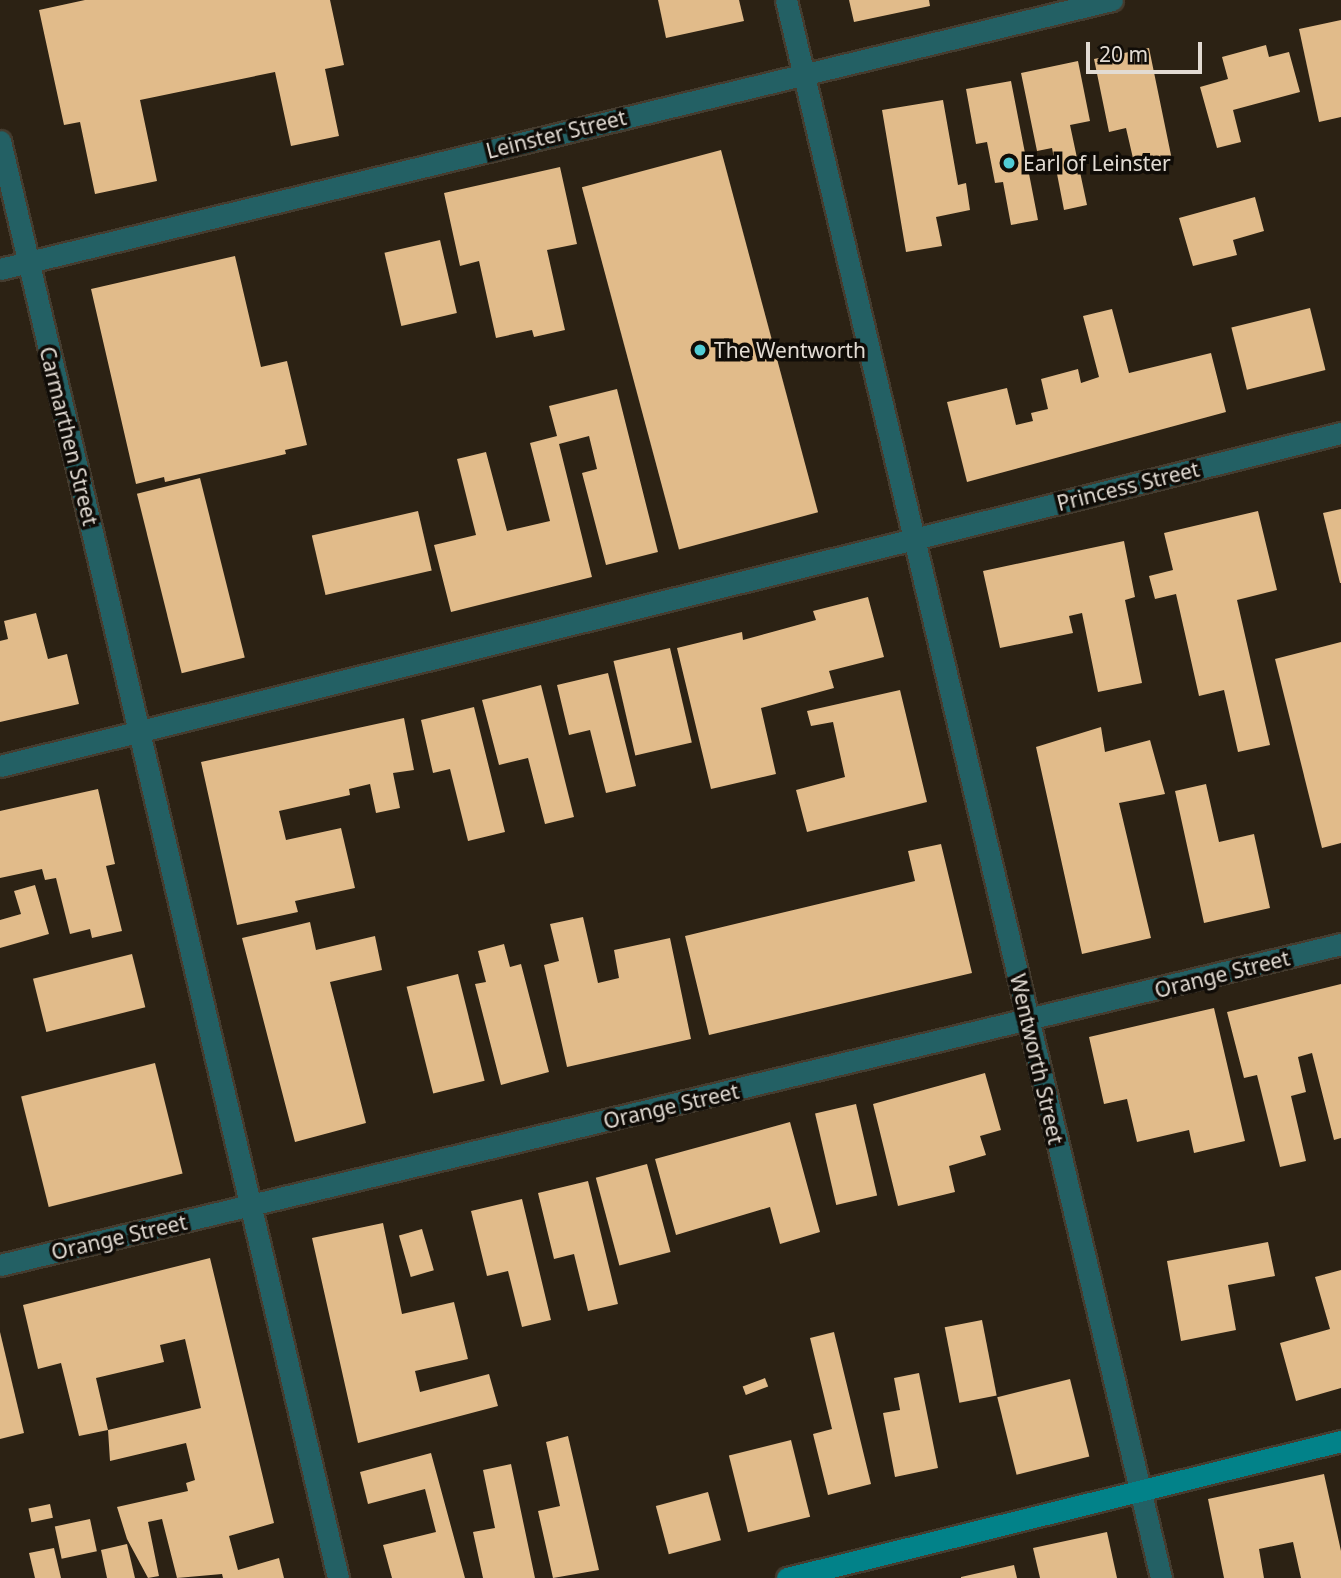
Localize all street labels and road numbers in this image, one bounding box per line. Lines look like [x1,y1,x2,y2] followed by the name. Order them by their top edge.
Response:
[483,104,629,164] street label: Leinster Street
[35,344,103,528] street label: Carmarthen Street
[1054,456,1202,516] street label: Princess Street
[1152,945,1292,1003] street label: Orange Street
[1005,971,1069,1147] street label: Wentworth Street
[601,1078,741,1134] street label: Orange Street
[49,1209,189,1265] street label: Orange Street

